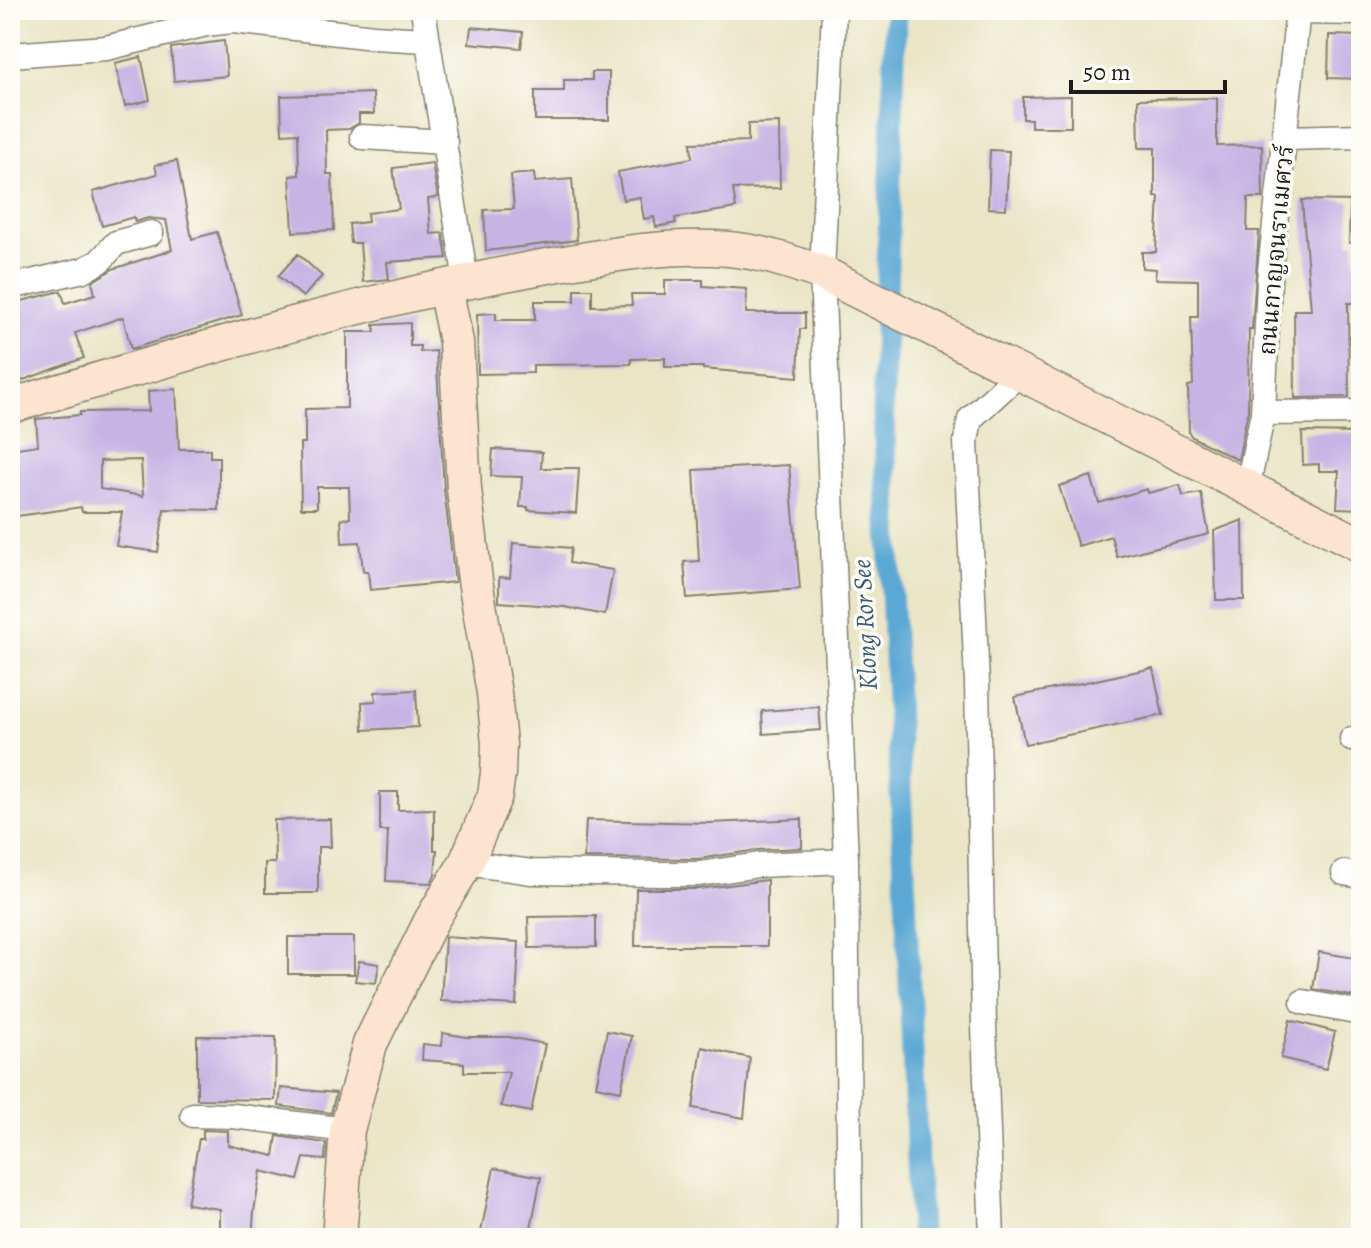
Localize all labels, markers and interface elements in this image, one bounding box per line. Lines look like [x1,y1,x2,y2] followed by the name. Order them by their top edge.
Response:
[1071,44,1225,94] scale bar
[1083,56,1131,88] text: 50 m
[1251,143,1301,356] street label: ถนนกาญจนราเมศวร์
[844,559,886,691] water label: Klong Ror See

